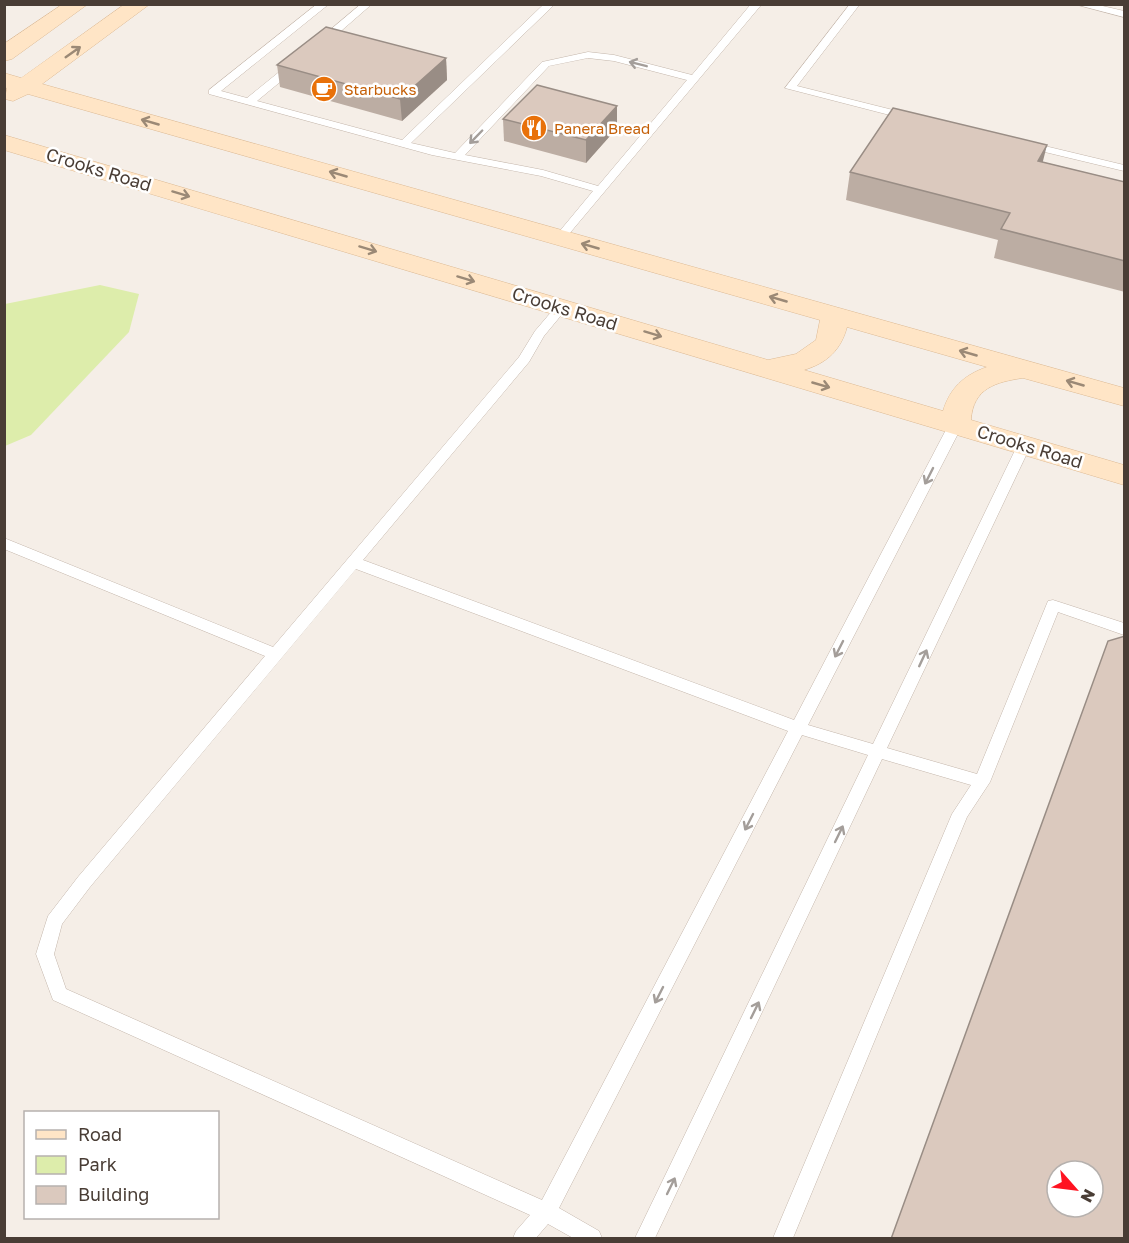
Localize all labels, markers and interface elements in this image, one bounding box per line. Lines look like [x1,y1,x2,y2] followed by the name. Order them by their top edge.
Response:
[64,46,81,58] one-way arrow
[629,58,648,70] one-way arrow
[309,74,339,104] cafe icon: Starbucks
[344,80,417,98] place label: Starbucks
[519,113,549,143] restaurant icon: Panera Bread
[141,115,160,127] one-way arrow
[554,119,650,137] place label: Panera Bread
[469,129,483,144] one-way arrow
[44,143,154,195] street label: Crooks Road
[329,168,348,179] one-way arrow
[171,189,190,200] one-way arrow
[581,240,600,251] one-way arrow
[358,244,377,255] one-way arrow
[456,274,475,285] one-way arrow
[510,282,620,334] street label: Crooks Road
[769,293,788,304] one-way arrow
[643,330,662,341] one-way arrow
[959,347,978,358] one-way arrow
[1065,377,1084,388] one-way arrow
[812,380,831,391] one-way arrow
[975,420,1085,472] street label: Crooks Road
[923,467,935,484] one-way arrow
[833,640,845,657] one-way arrow
[918,650,930,668] one-way arrow
[743,813,755,830] one-way arrow
[834,826,846,844] one-way arrow
[653,986,665,1003] one-way arrow
[750,1001,761,1019] one-way arrow
[24,1111,219,1219] legend
[78,1123,122,1145] text: Road
[78,1153,117,1175] text: Park
[1045,1159,1105,1219] north arrow
[665,1177,677,1195] one-way arrow
[78,1183,149,1205] text: Building
[1077,1186,1100,1206] text: N

